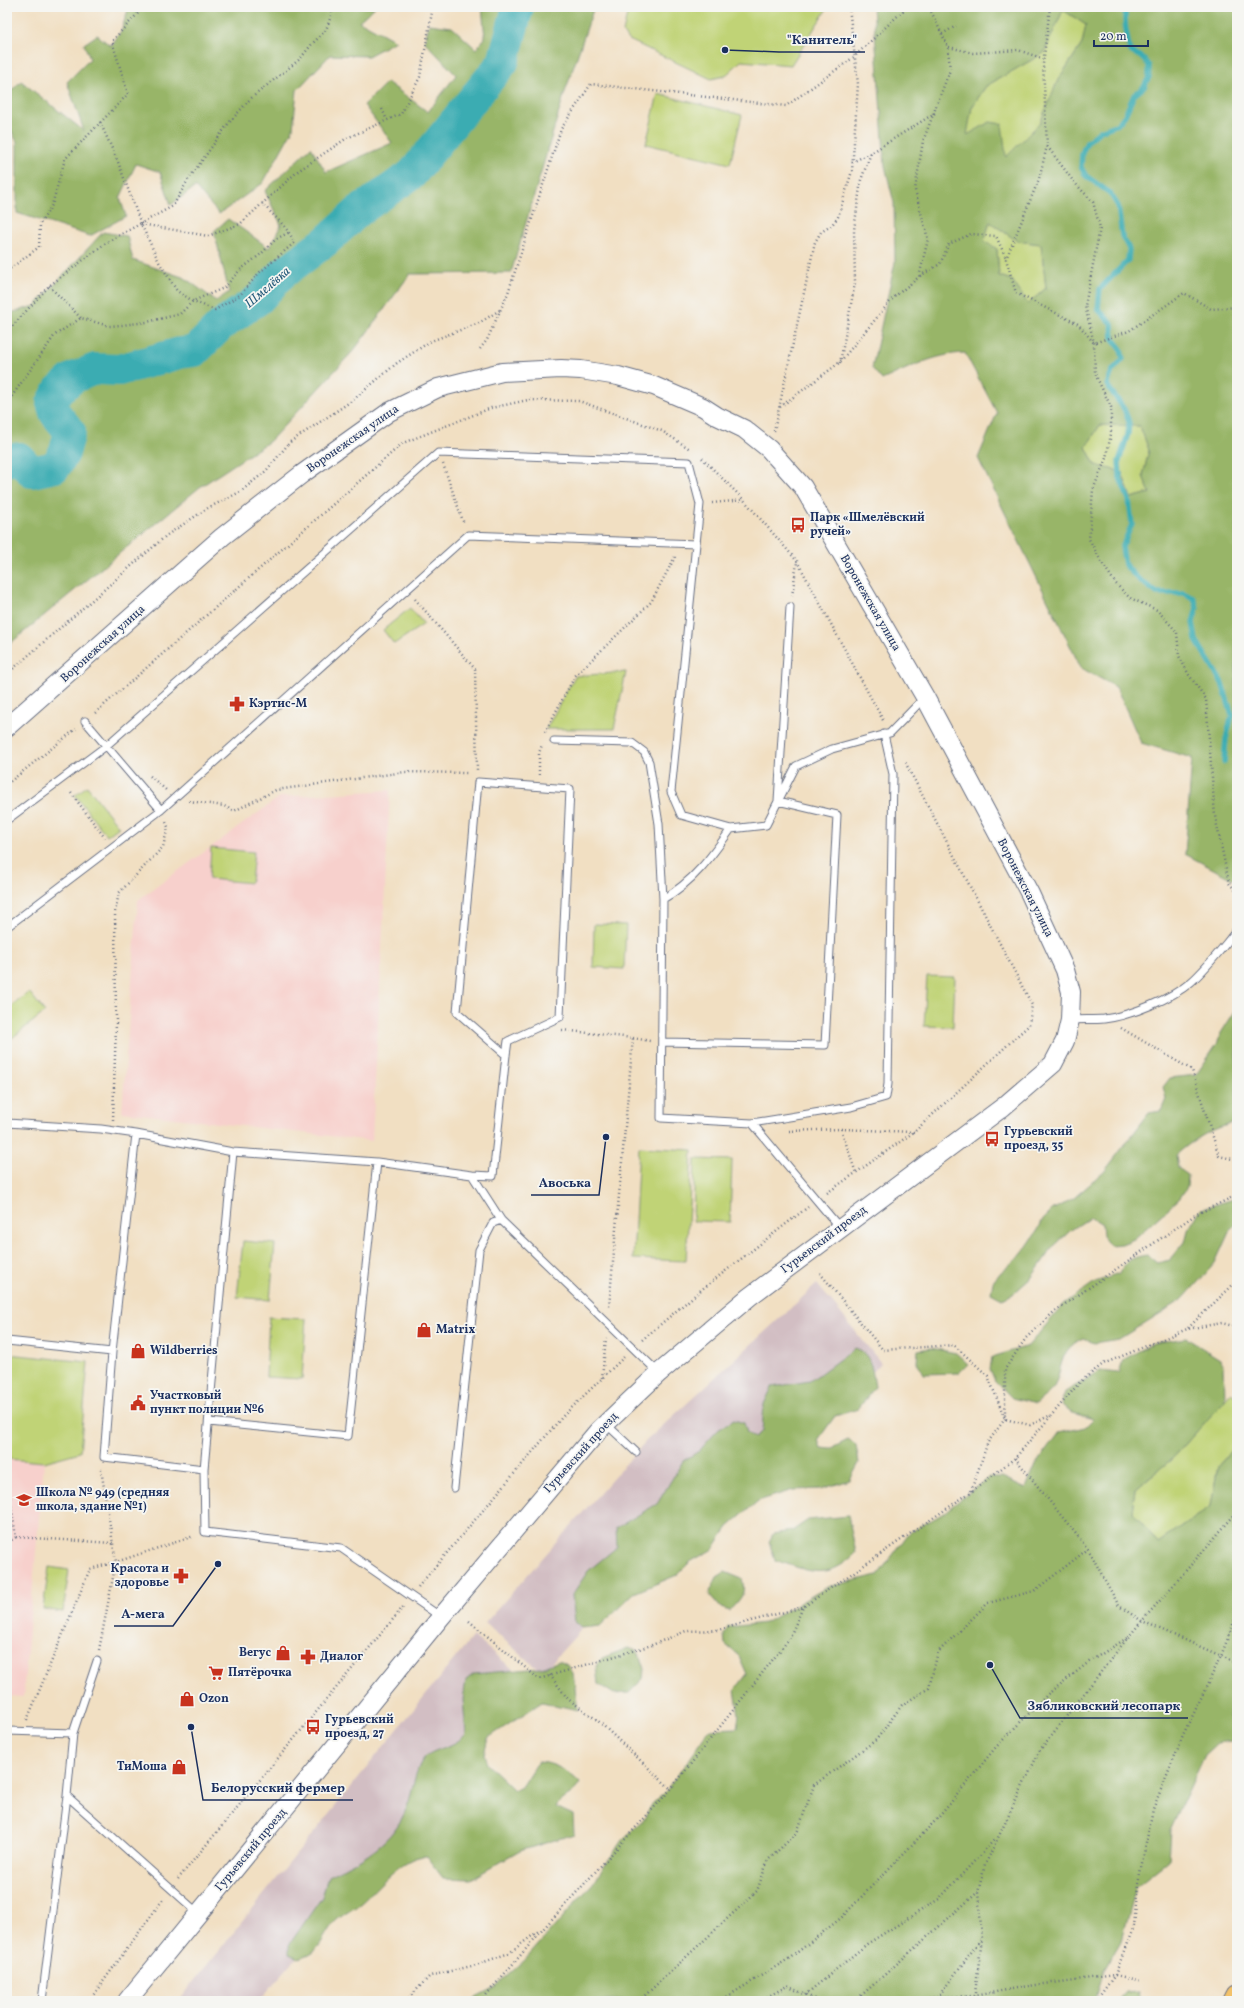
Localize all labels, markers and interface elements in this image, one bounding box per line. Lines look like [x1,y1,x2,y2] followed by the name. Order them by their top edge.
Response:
[1094,22,1148,48] scale bar
[779,27,865,52] callout: "Канитель"
[1100,29,1127,45] text: 20 m
[787,32,857,50] text: "Канитель"
[241,263,295,313] water label: Шмелёвка
[304,401,402,477] street label: Воронежская улица
[810,510,925,540] place label: Парк «Шмелёвский ручей»
[789,516,807,534] bus stop icon: Парк «Шмелёвский ручей»
[836,552,904,654] street label: Воронежская улица
[57,602,149,686] street label: Воронежская улица
[228,695,246,713] pharmacy icon: Кэртис-М
[249,696,307,712] place label: Кэртис-М
[993,836,1057,940] street label: Воронежская улица
[1004,1124,1073,1154] place label: Гурьевский проезд, 35
[983,1130,1001,1148] bus stop icon: Гурьевский проезд, 35
[531,1170,599,1195] callout: Авоська
[539,1175,591,1193] text: Авоська
[778,1202,870,1278] street label: Гурьевский проезд
[415,1321,433,1339] shop icon: Matrix
[436,1322,475,1338] place label: Matrix
[129,1342,147,1360] shop icon: Wildberries
[150,1343,218,1359] place label: Wildberries
[150,1388,265,1418] place label: Участковый пункт полиции №6
[129,1394,147,1412] public building icon: Участковый пункт полиции №6
[540,1409,622,1497] street label: Гурьевский проезд
[36,1485,170,1515] place label: Школа № 949 (средняя школа, здание №1)
[15,1491,33,1509] school or university icon: Школа № 949 (средняя школа, здание №1)
[111,1561,169,1591] place label: Красота и здоровье
[172,1567,190,1585] pharmacy icon: Красота и здоровье
[114,1601,173,1626] callout: А-мега
[121,1606,165,1624] text: А-мега
[274,1644,292,1662] shop icon: Вегус
[239,1645,271,1661] place label: Вегус
[299,1648,317,1666] pharmacy icon: Диалог
[320,1649,363,1665] place label: Диалог
[207,1664,225,1682] supermarket icon: Пятёрочка
[228,1665,292,1681] place label: Пятёрочка
[178,1690,196,1708] shop icon: Ozon
[199,1691,229,1707] place label: Ozon
[1020,1693,1188,1718] callout: Зябликовский лесопарк
[1028,1698,1181,1716] text: Зябликовский лесопарк
[325,1712,394,1742] place label: Гурьевский проезд, 27
[304,1718,322,1736] bus stop icon: Гурьевский проезд, 27
[170,1758,188,1776] shop icon: ТиМоша
[117,1759,167,1775] place label: ТиМоша
[203,1775,353,1800] callout: Белорусский фермер
[211,1780,345,1798] text: Белорусский фермер
[212,1805,291,1895] street label: Гурьевский проезд

